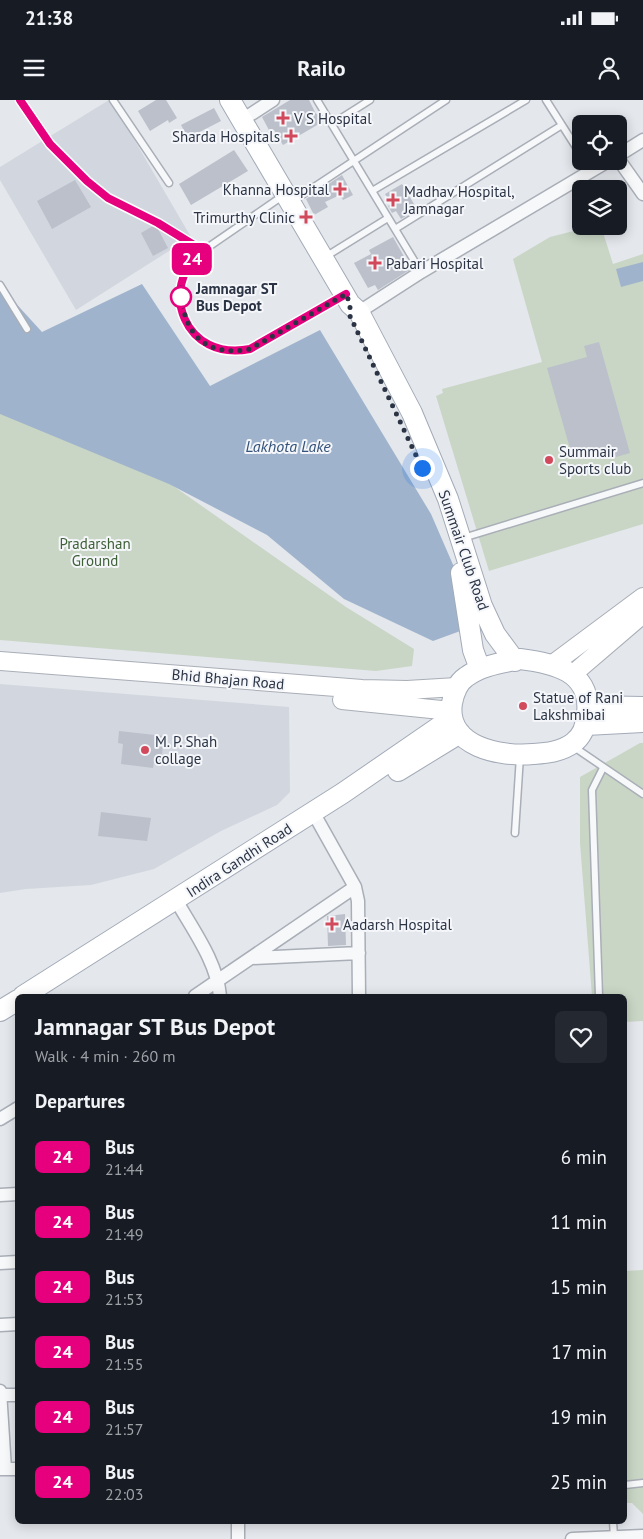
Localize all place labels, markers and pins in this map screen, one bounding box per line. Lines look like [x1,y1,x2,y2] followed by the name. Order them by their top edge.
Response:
[293,109,372,128] place label: V S Hospital
[276,111,290,125] marker: V S Hospital
[172,127,280,146] place label: Sharda Hospitals
[284,129,298,143] marker: Sharda Hospitals
[223,180,330,199] place label: Khanna Hospital
[333,182,347,196] marker: Khanna Hospital
[403,182,515,218] place label: Madhav Hospital, Jamnagar
[386,193,400,207] marker: Madhav Hospital, Jamnagar
[194,208,295,227] place label: Trimurthy Clinic
[299,210,313,224] marker: Trimurthy Clinic
[386,254,484,273] place label: Pabari Hospital
[368,256,382,270] marker: Pabari Hospital
[195,279,278,315] place label: Jamnagar ST Bus Depot
[170,286,192,308] marker: Jamnagar ST Bus Depot
[559,442,631,478] place label: Summair Sports club
[543,454,555,466] marker: Summair Sports club
[533,688,623,724] place label: Statue of Rani Lakshmibai
[517,700,529,712] marker: Statue of Rani Lakshmibai
[155,732,217,768] place label: M. P. Shah collage
[139,744,151,756] marker: M. P. Shah collage
[343,915,452,934] place label: Aadarsh Hospital
[325,917,339,931] marker: Aadarsh Hospital

